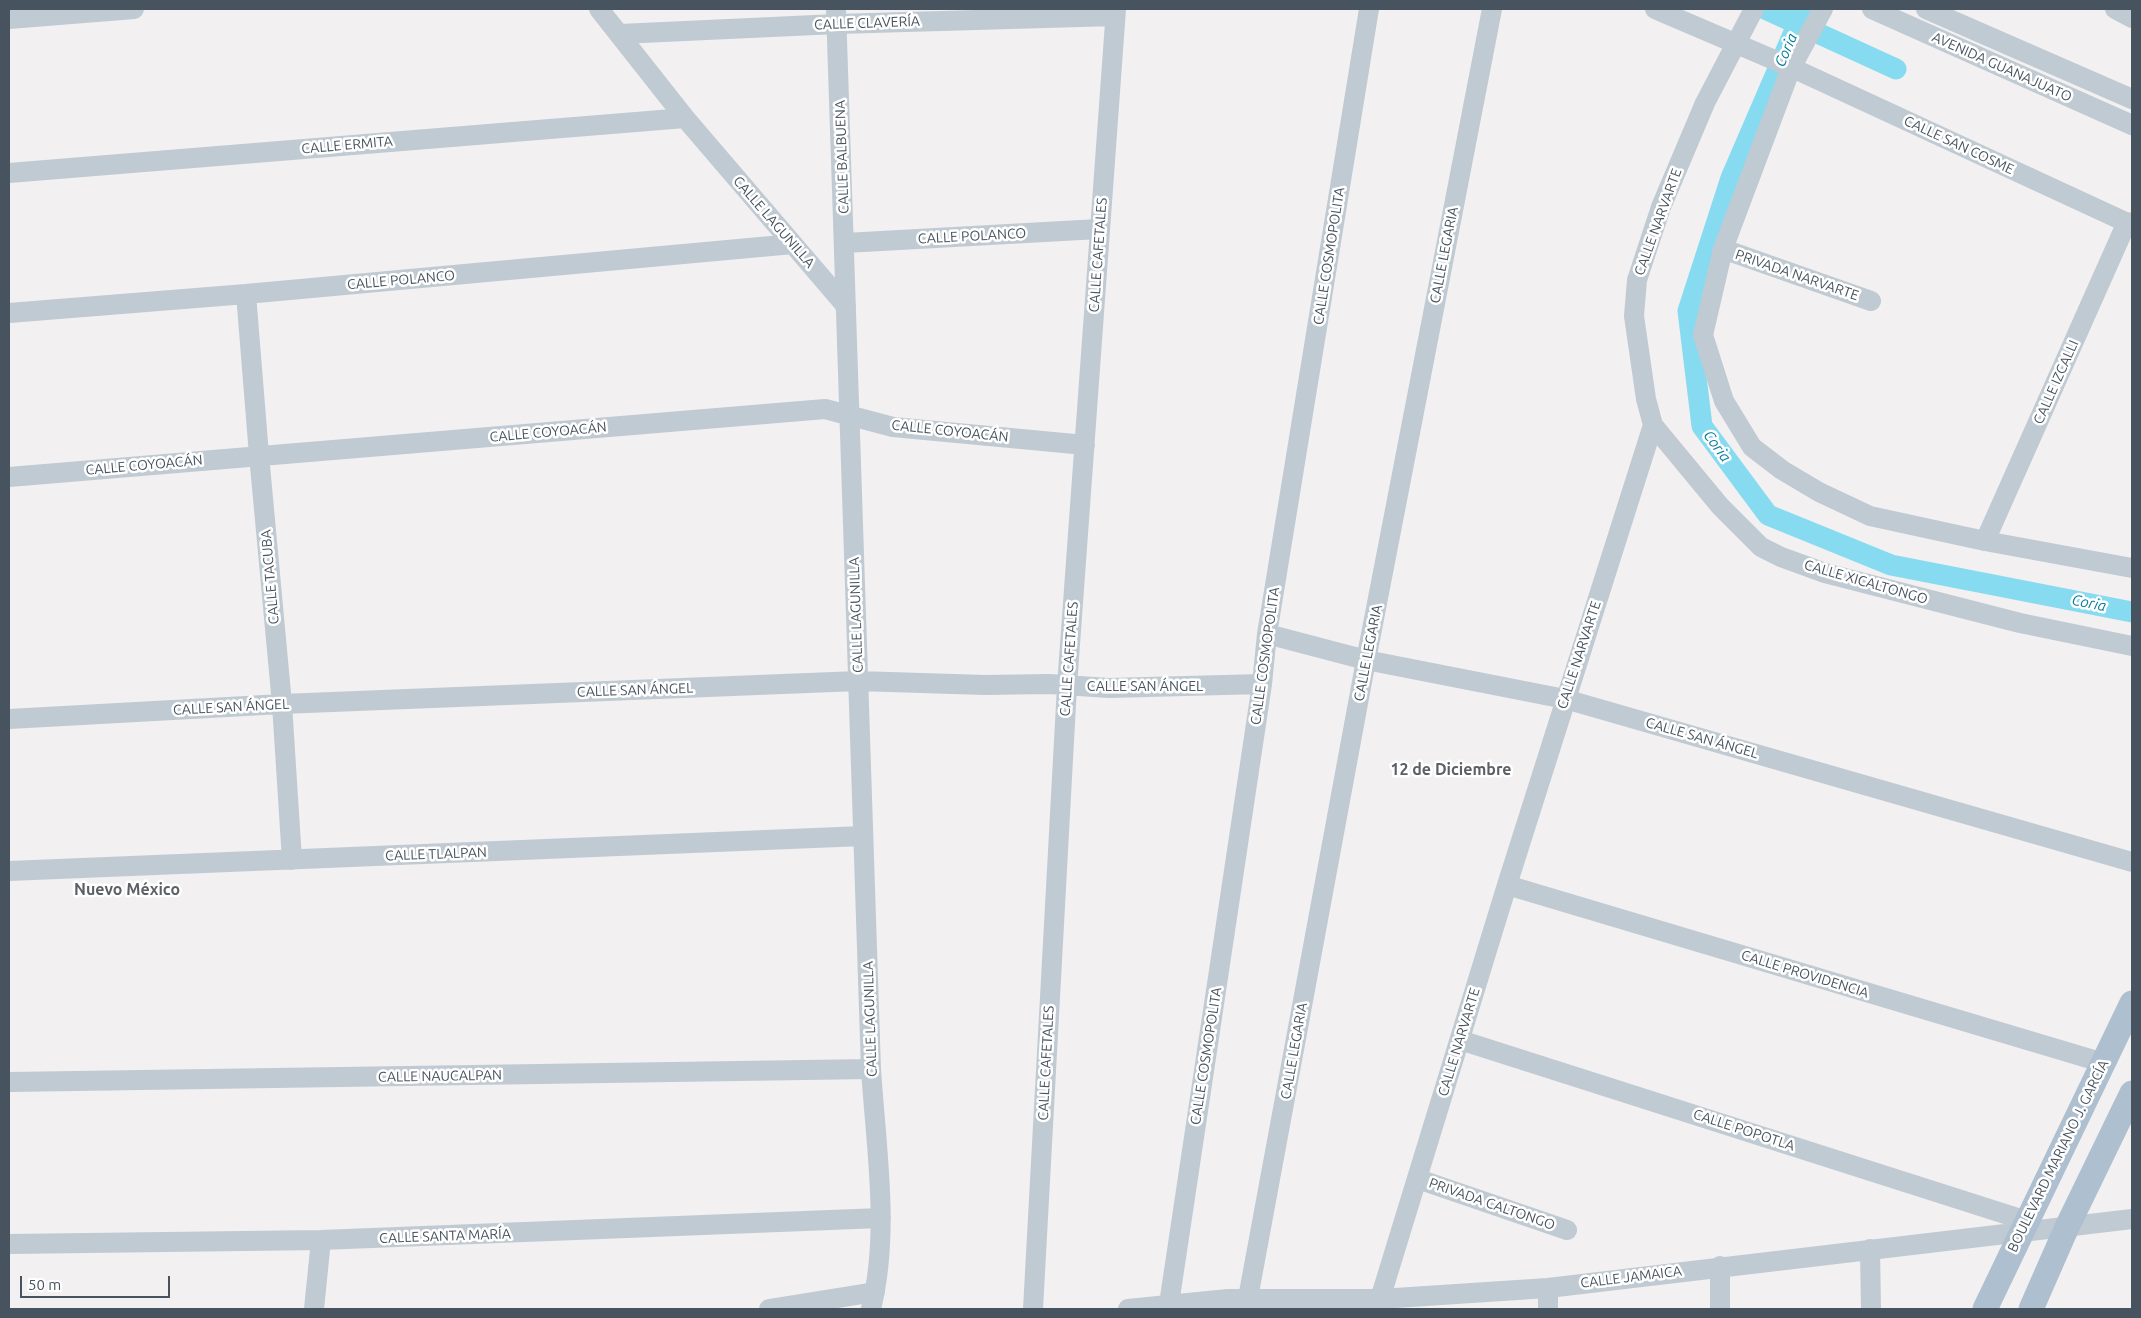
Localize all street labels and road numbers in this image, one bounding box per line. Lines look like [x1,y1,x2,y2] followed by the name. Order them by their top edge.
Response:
[814,13,920,33] street label: CALLE CLAVERÍA
[1929,29,2075,105] street label: AVENIDA GUANAJUATO
[832,100,852,214] street label: CALLE BALBUENA
[1901,112,2017,178] street label: CALLE SAN COSME
[301,133,393,157] street label: CALLE ERMITA
[1631,166,1685,278] street label: CALLE NARVARTE
[730,173,818,271] street label: CALLE LAGUNILLA
[1310,186,1348,326] street label: CALLE COSMOPOLITA
[1086,197,1110,313] street label: CALLE CAFETALES
[1426,205,1462,305] street label: CALLE LEGARIA
[917,225,1027,247] street label: CALLE POLANCO
[1733,246,1861,304] street label: PRIVADA NARVARTE
[346,267,456,293] street label: CALLE POLANCO
[2030,337,2082,427] street label: CALLE IZCALLI
[891,417,1009,445] street label: CALLE COYOACÁN
[489,419,607,445] street label: CALLE COYOACÁN
[85,452,203,478] street label: CALLE COYOACÁN
[257,529,283,625] street label: CALLE TACUBA
[1802,556,1930,608] street label: CALLE XICALTONGO
[846,557,866,673] street label: CALLE LAGUNILLA
[1247,586,1283,726] street label: CALLE COSMOPOLITA
[1554,599,1604,711] street label: CALLE NARVARTE
[1057,601,1081,717] street label: CALLE CAFETALES
[1350,603,1386,703] street label: CALLE LEGARIA
[1087,678,1203,694] street label: CALLE SAN ÁNGEL
[577,680,693,700] street label: CALLE SAN ÁNGEL
[172,696,290,718] street label: CALLE SAN ÁNGEL
[1644,714,1760,762] street label: CALLE SAN ÁNGEL
[385,844,487,864] street label: CALLE TLALPAN
[1739,947,1871,1001] street label: CALLE PROVIDENCIA
[860,961,880,1077] street label: CALLE LAGUNILLA
[1187,986,1225,1126] street label: CALLE COSMOPOLITA
[1434,986,1484,1098] street label: CALLE NARVARTE
[1277,1001,1311,1101] street label: CALLE LEGARIA
[1035,1005,1057,1121] street label: CALLE CAFETALES
[2004,1057,2112,1255] street label: BOULEVARD MARIANO J. GARCÍA
[378,1067,502,1085] street label: CALLE NAUCALPAN
[1691,1106,1797,1154] street label: CALLE POPOTLA
[1427,1175,1557,1233] street label: PRIVADA CALTONGO
[379,1225,511,1247] street label: CALLE SANTA MARÍA
[1579,1262,1683,1292] street label: CALLE JAMAICA

